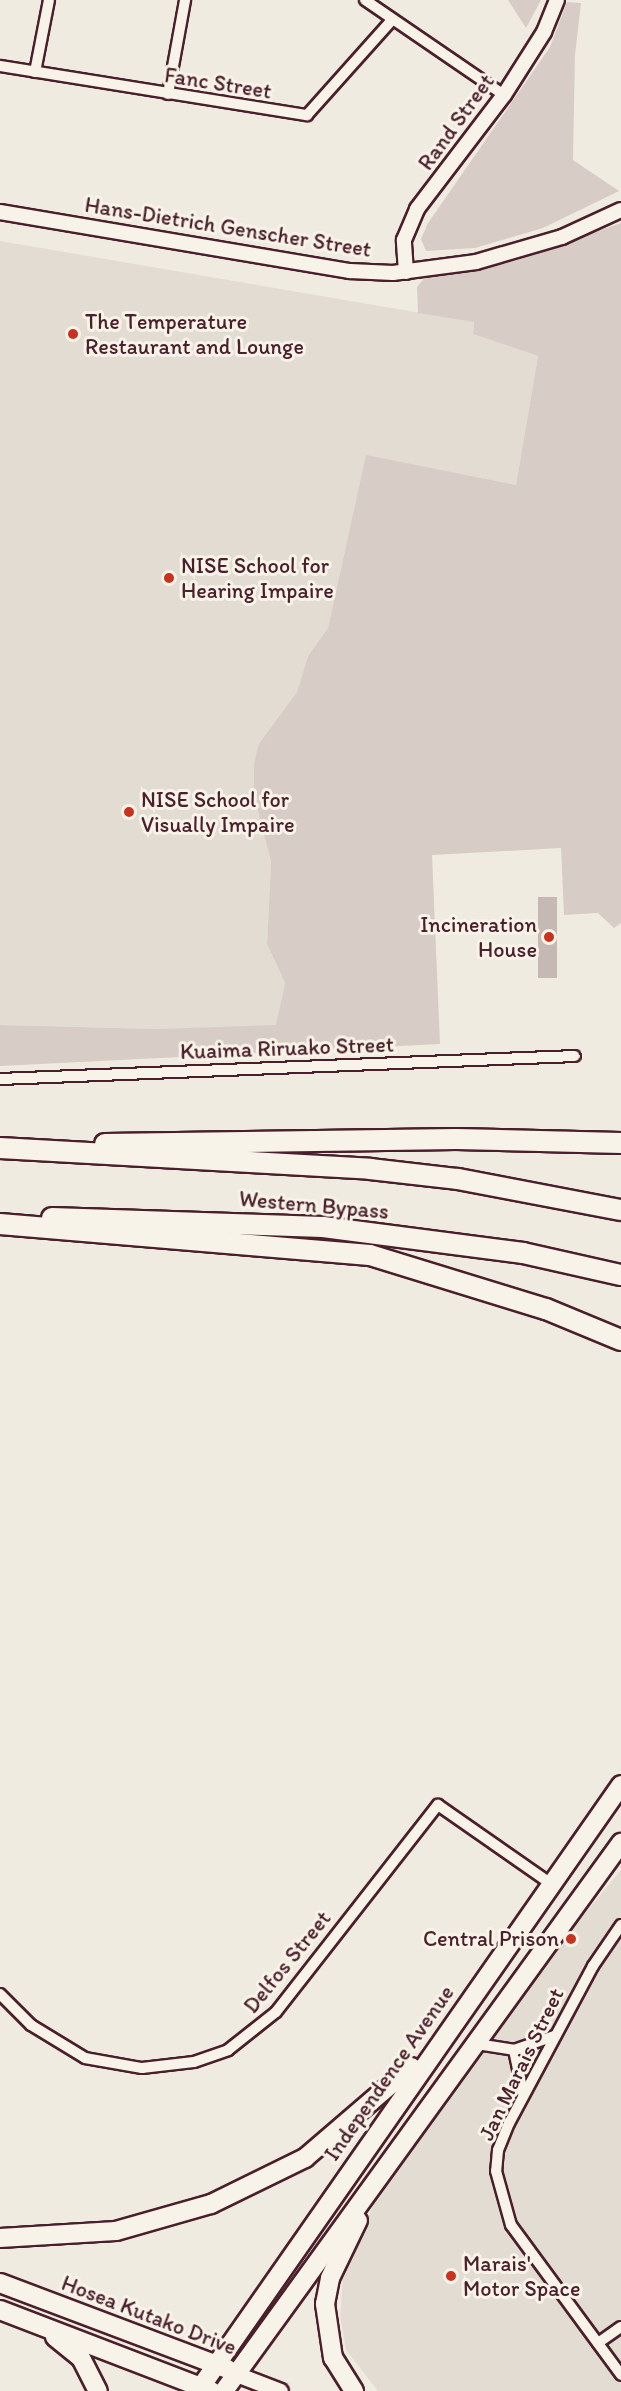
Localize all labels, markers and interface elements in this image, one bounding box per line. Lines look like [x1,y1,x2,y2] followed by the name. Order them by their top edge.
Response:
[163,62,273,104] street label: Fanc Street
[412,69,500,175] street label: Rand Street
[83,191,373,263] street label: Hans-Dietrich Genscher Street
[85,308,305,360] place label: The Temperature Restaurant and Lounge
[66,327,80,341] marker: The Temperature Restaurant and Lounge
[181,552,334,604] place label: NISE School for Hearing Impaire
[162,571,176,585] marker: NISE School for Hearing Impaire
[141,786,295,837] place label: NISE School for Visually Impaire
[122,805,136,819] marker: NISE School for Visually Impaire
[420,911,537,962] place label: Incineration House
[542,930,556,944] marker: Incineration House
[180,1031,394,1065] street label: Kuaima Riruako Street
[238,1185,390,1225] street label: Western Bypass
[238,1906,336,2018] street label: Delfos Street
[423,1926,559,1952] place label: Central Prison
[564,1932,578,1946] marker: Central Prison
[319,1981,459,2165] street label: Independence Avenue
[473,1984,569,2144] street label: Jan Marais Street
[463,2250,580,2302] place label: Marais' Motor Space
[444,2269,458,2283] marker: Marais' Motor Space
[58,2270,240,2360] street label: Hosea Kutako Drive

